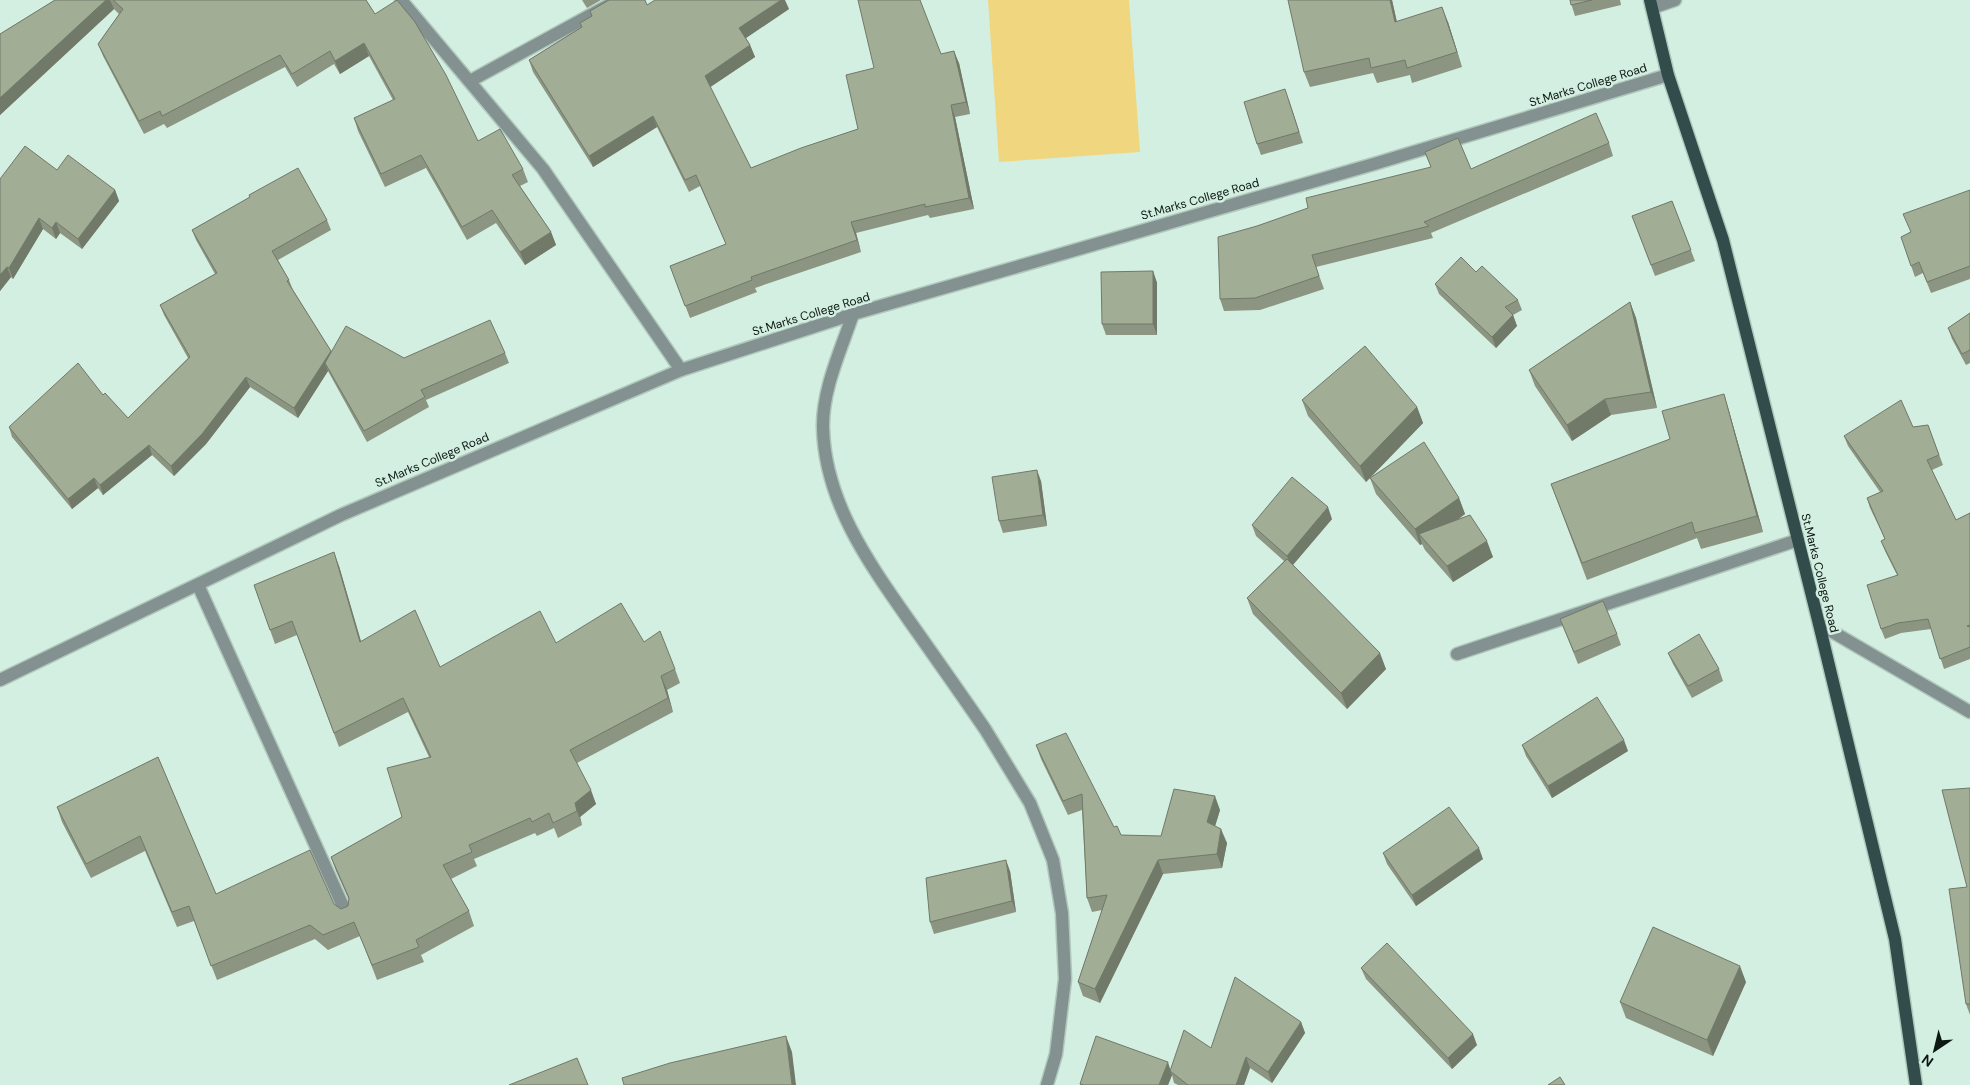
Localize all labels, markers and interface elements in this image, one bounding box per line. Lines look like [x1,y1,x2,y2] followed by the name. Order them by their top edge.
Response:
[1527,59,1649,111] street label: St.Marks College Road
[1139,174,1261,224] street label: St.Marks College Road
[750,288,872,340] street label: St.Marks College Road
[373,429,491,491] street label: St.Marks College Road
[1797,512,1843,634] street label: St.Marks College Road
[1910,1025,1960,1075] north arrow
[1918,1050,1937,1071] text: N

